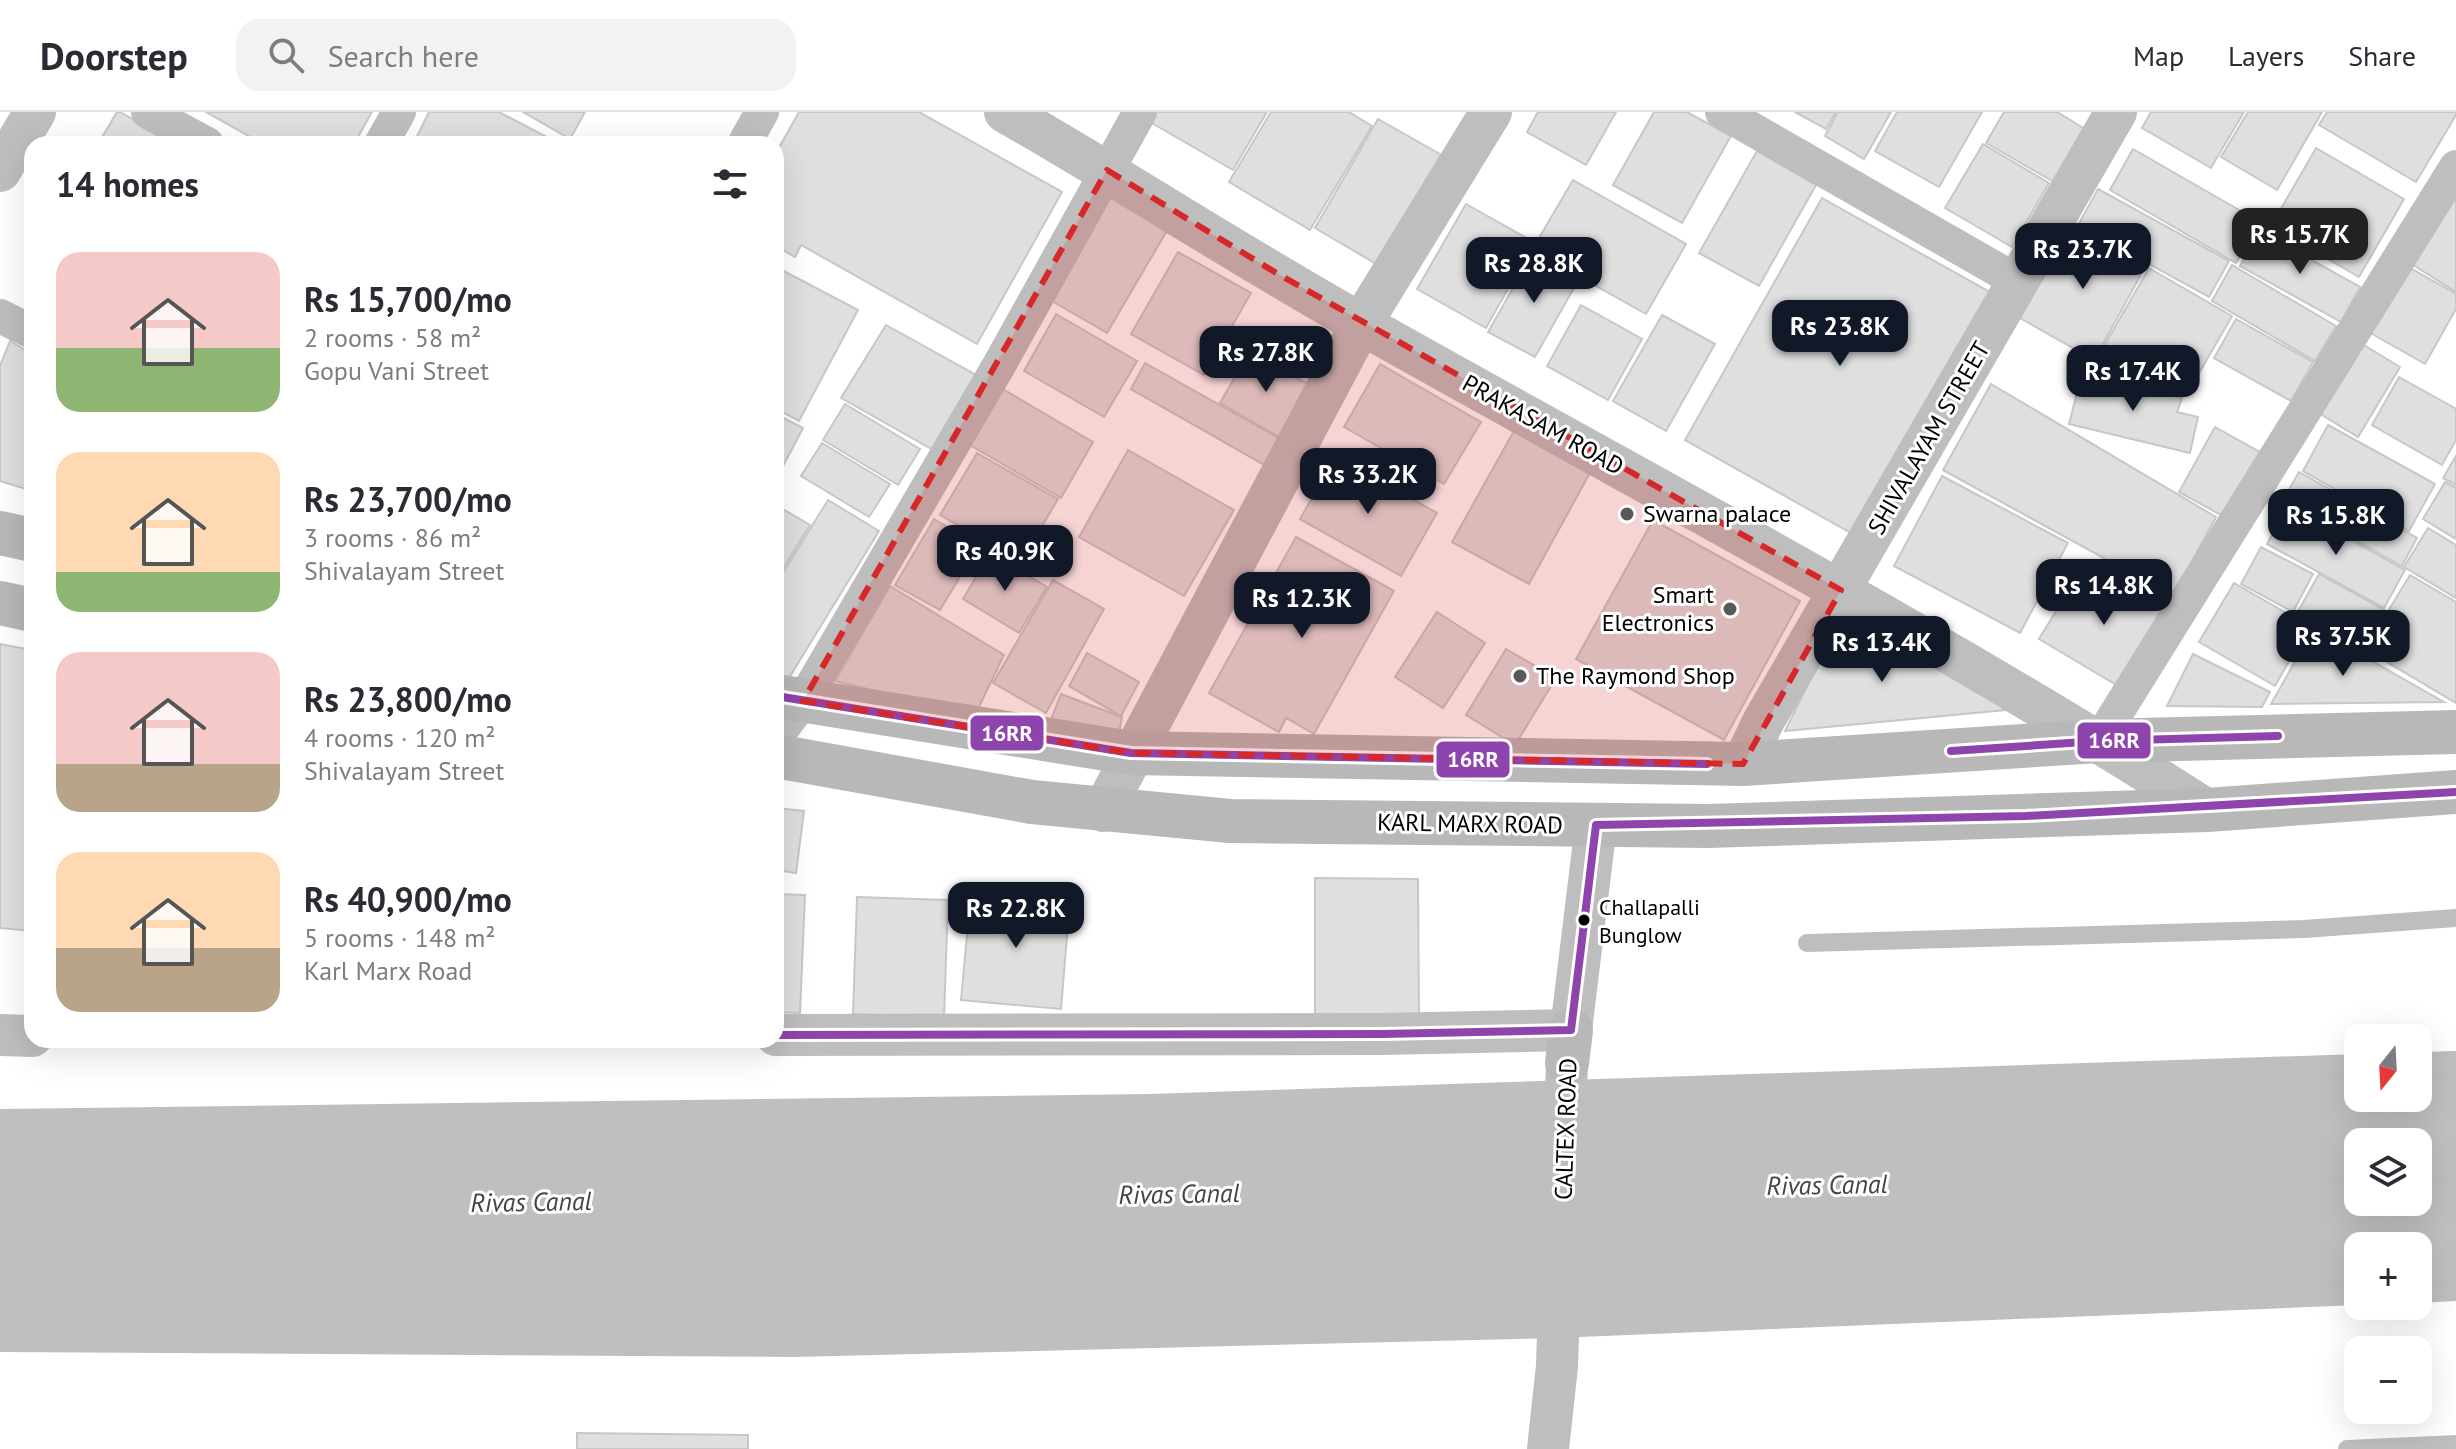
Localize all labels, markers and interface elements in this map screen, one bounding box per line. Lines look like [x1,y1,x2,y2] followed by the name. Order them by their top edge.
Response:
[236,19,796,91] search box
[40,31,188,80] text: Doorstep
[264,33,308,77] icon: search
[328,36,479,75] text: Search here
[2133,37,2184,74] text: Map
[2228,37,2304,74] text: Layers
[2348,37,2416,74] text: Share
[56,162,199,206] text: 14 homes
[708,162,752,206] icon: filters
[2217,208,2383,276] pin: Rs 15.7K
[2250,217,2350,250] text: Rs 15.7K
[2000,223,2166,291] pin: Rs 23.7K
[2033,232,2133,265] text: Rs 23.7K
[1451,237,1617,305] pin: Rs 28.8K
[1484,246,1584,279] text: Rs 28.8K
[304,277,512,321] text: Rs 15,700/mo
[120,284,216,380] icon: home
[1757,300,1923,368] pin: Rs 23.8K
[1790,309,1890,342] text: Rs 23.8K
[304,321,481,354] text: 2 rooms · 58 m²
[1183,326,1349,394] pin: Rs 27.8K
[1218,335,1314,368] text: Rs 27.8K
[1861,336,1996,540] street label: SHIVALAYAM STREET
[2050,345,2216,413] pin: Rs 17.4K
[304,354,489,387] text: Gopu Vani Street
[2085,354,2181,387] text: Rs 17.4K
[1457,367,1629,482] street label: PRAKASAM ROAD
[1285,448,1451,516] pin: Rs 33.2K
[1318,457,1418,490] text: Rs 33.2K
[304,477,512,521] text: Rs 23,700/mo
[120,484,216,580] icon: home
[2253,489,2419,557] pin: Rs 15.8K
[1643,498,1791,529] place label: Swarna palace
[2286,498,2386,531] text: Rs 15.8K
[1618,505,1636,523] marker: Swarna palace
[304,521,481,554] text: 3 rooms · 86 m²
[922,525,1088,593] pin: Rs 40.9K
[955,534,1055,567] text: Rs 40.9K
[304,554,504,587] text: Shivalayam Street
[2021,559,2187,627] pin: Rs 14.8K
[2054,568,2154,601] text: Rs 14.8K
[1219,572,1385,640] pin: Rs 12.3K
[1602,579,1714,638] place label: Smart Electronics
[1252,581,1352,614] text: Rs 12.3K
[1721,600,1739,618] marker: Smart Electronics
[2260,610,2426,678] pin: Rs 37.5K
[1799,616,1965,684] pin: Rs 13.4K
[2295,619,2391,652] text: Rs 37.5K
[1832,625,1932,658] text: Rs 13.4K
[1536,660,1735,691] place label: The Raymond Shop
[1511,667,1529,685] marker: The Raymond Shop
[304,677,512,721] text: Rs 23,800/mo
[120,684,216,780] icon: home
[969,714,1045,752] line badge: 16RR
[981,719,1033,747] text: 16RR
[304,721,496,754] text: 4 rooms · 120 m²
[2076,721,2152,760] line badge: 16RR
[2088,726,2140,754] text: 16RR
[1435,740,1511,779] line badge: 16RR
[1447,745,1499,773] text: 16RR
[304,754,504,787] text: Shivalayam Street
[1377,806,1563,841] street label: KARL MARX ROAD
[304,877,512,921] text: Rs 40,900/mo
[933,882,1099,950] pin: Rs 22.8K
[120,884,216,980] icon: home
[966,891,1066,924] text: Rs 22.8K
[1599,893,1700,949] place label: Challapalli Bunglow
[1576,912,1592,928] marker: Challapalli Bunglow
[304,921,496,954] text: 5 rooms · 148 m²
[304,954,472,987] text: Karl Marx Road
[2344,1024,2432,1112] north arrow
[2344,1024,2432,1424] map controls
[1548,1057,1583,1201] street label: CALTEX ROAD
[2344,1128,2432,1216] button: layers
[1766,1167,1888,1202] water label: Rivas Canal
[1118,1176,1240,1211] water label: Rivas Canal
[470,1184,592,1219] water label: Rivas Canal
[2344,1232,2432,1320] button: +
[2344,1336,2432,1424] button: −

